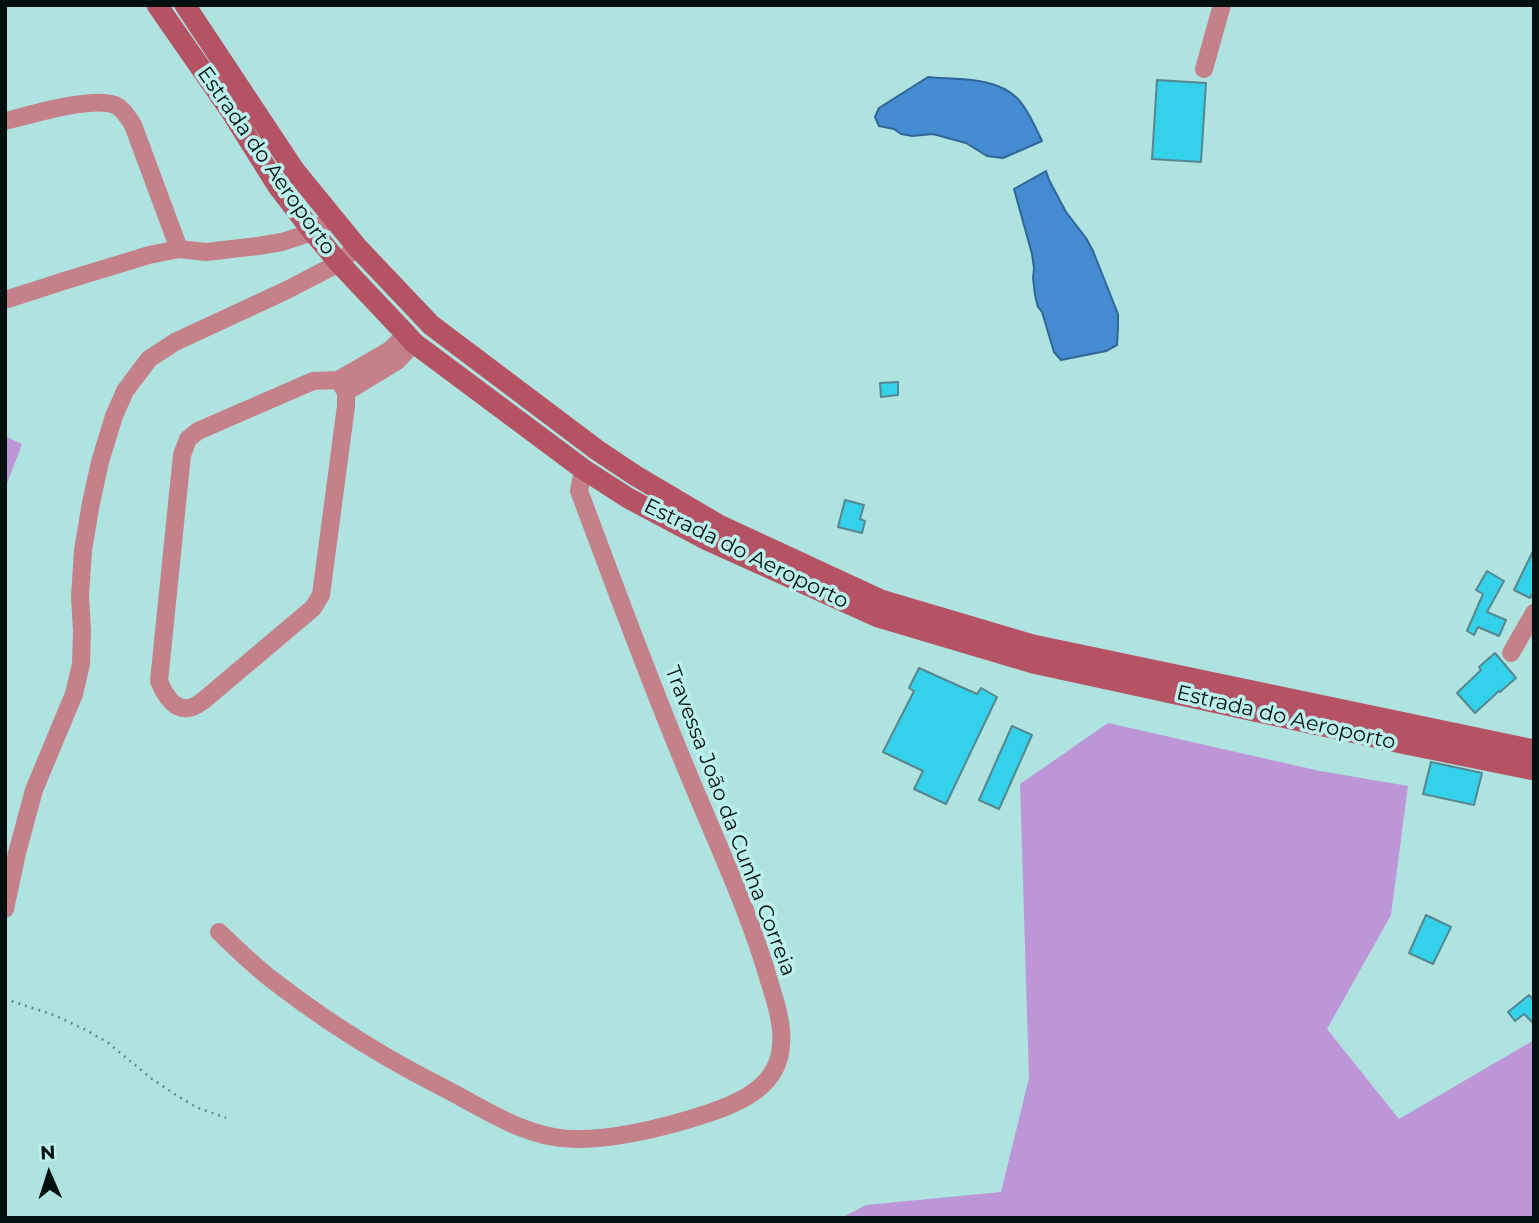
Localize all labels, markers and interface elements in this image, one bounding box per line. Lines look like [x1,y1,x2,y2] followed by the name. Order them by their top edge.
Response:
[191,62,341,260] street label: Estrada do Aeroporto
[640,494,852,614] street label: Estrada do Aeroporto
[659,662,801,980] street label: Travessa João da Cunha Correia
[1174,681,1398,755] street label: Estrada do Aeroporto
[14,1139,84,1209] north arrow
[40,1141,56,1164] text: N

